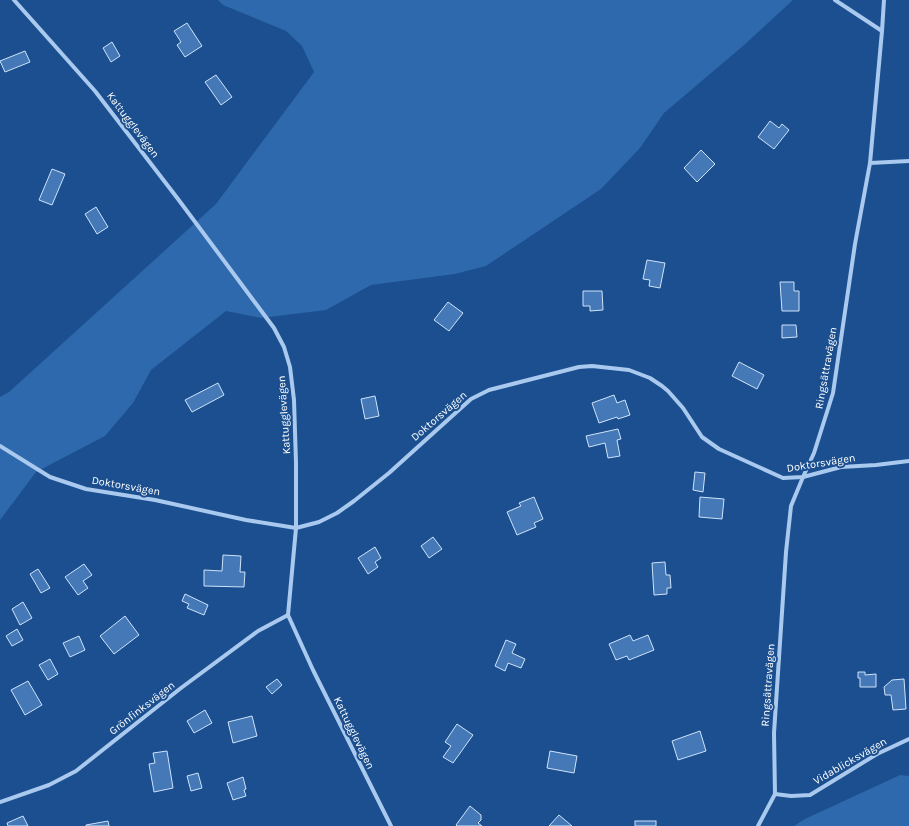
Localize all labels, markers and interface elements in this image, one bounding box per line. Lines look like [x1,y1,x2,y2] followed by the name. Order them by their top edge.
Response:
[104,90,162,160] street label: Kattugglevägen
[812,326,840,410] street label: Ringsättravägen
[275,375,293,455] street label: Kattugglevägen
[409,388,469,444] street label: Doktorsvägen
[786,451,856,475] street label: Doktorsvägen
[91,474,161,498] street label: Doktorsvägen
[759,643,777,727] street label: Ringsättravägen
[107,678,177,738] street label: Grönfinksvägen
[331,695,377,771] street label: Kattugglevägen
[811,735,889,787] street label: Vidablicksvägen

